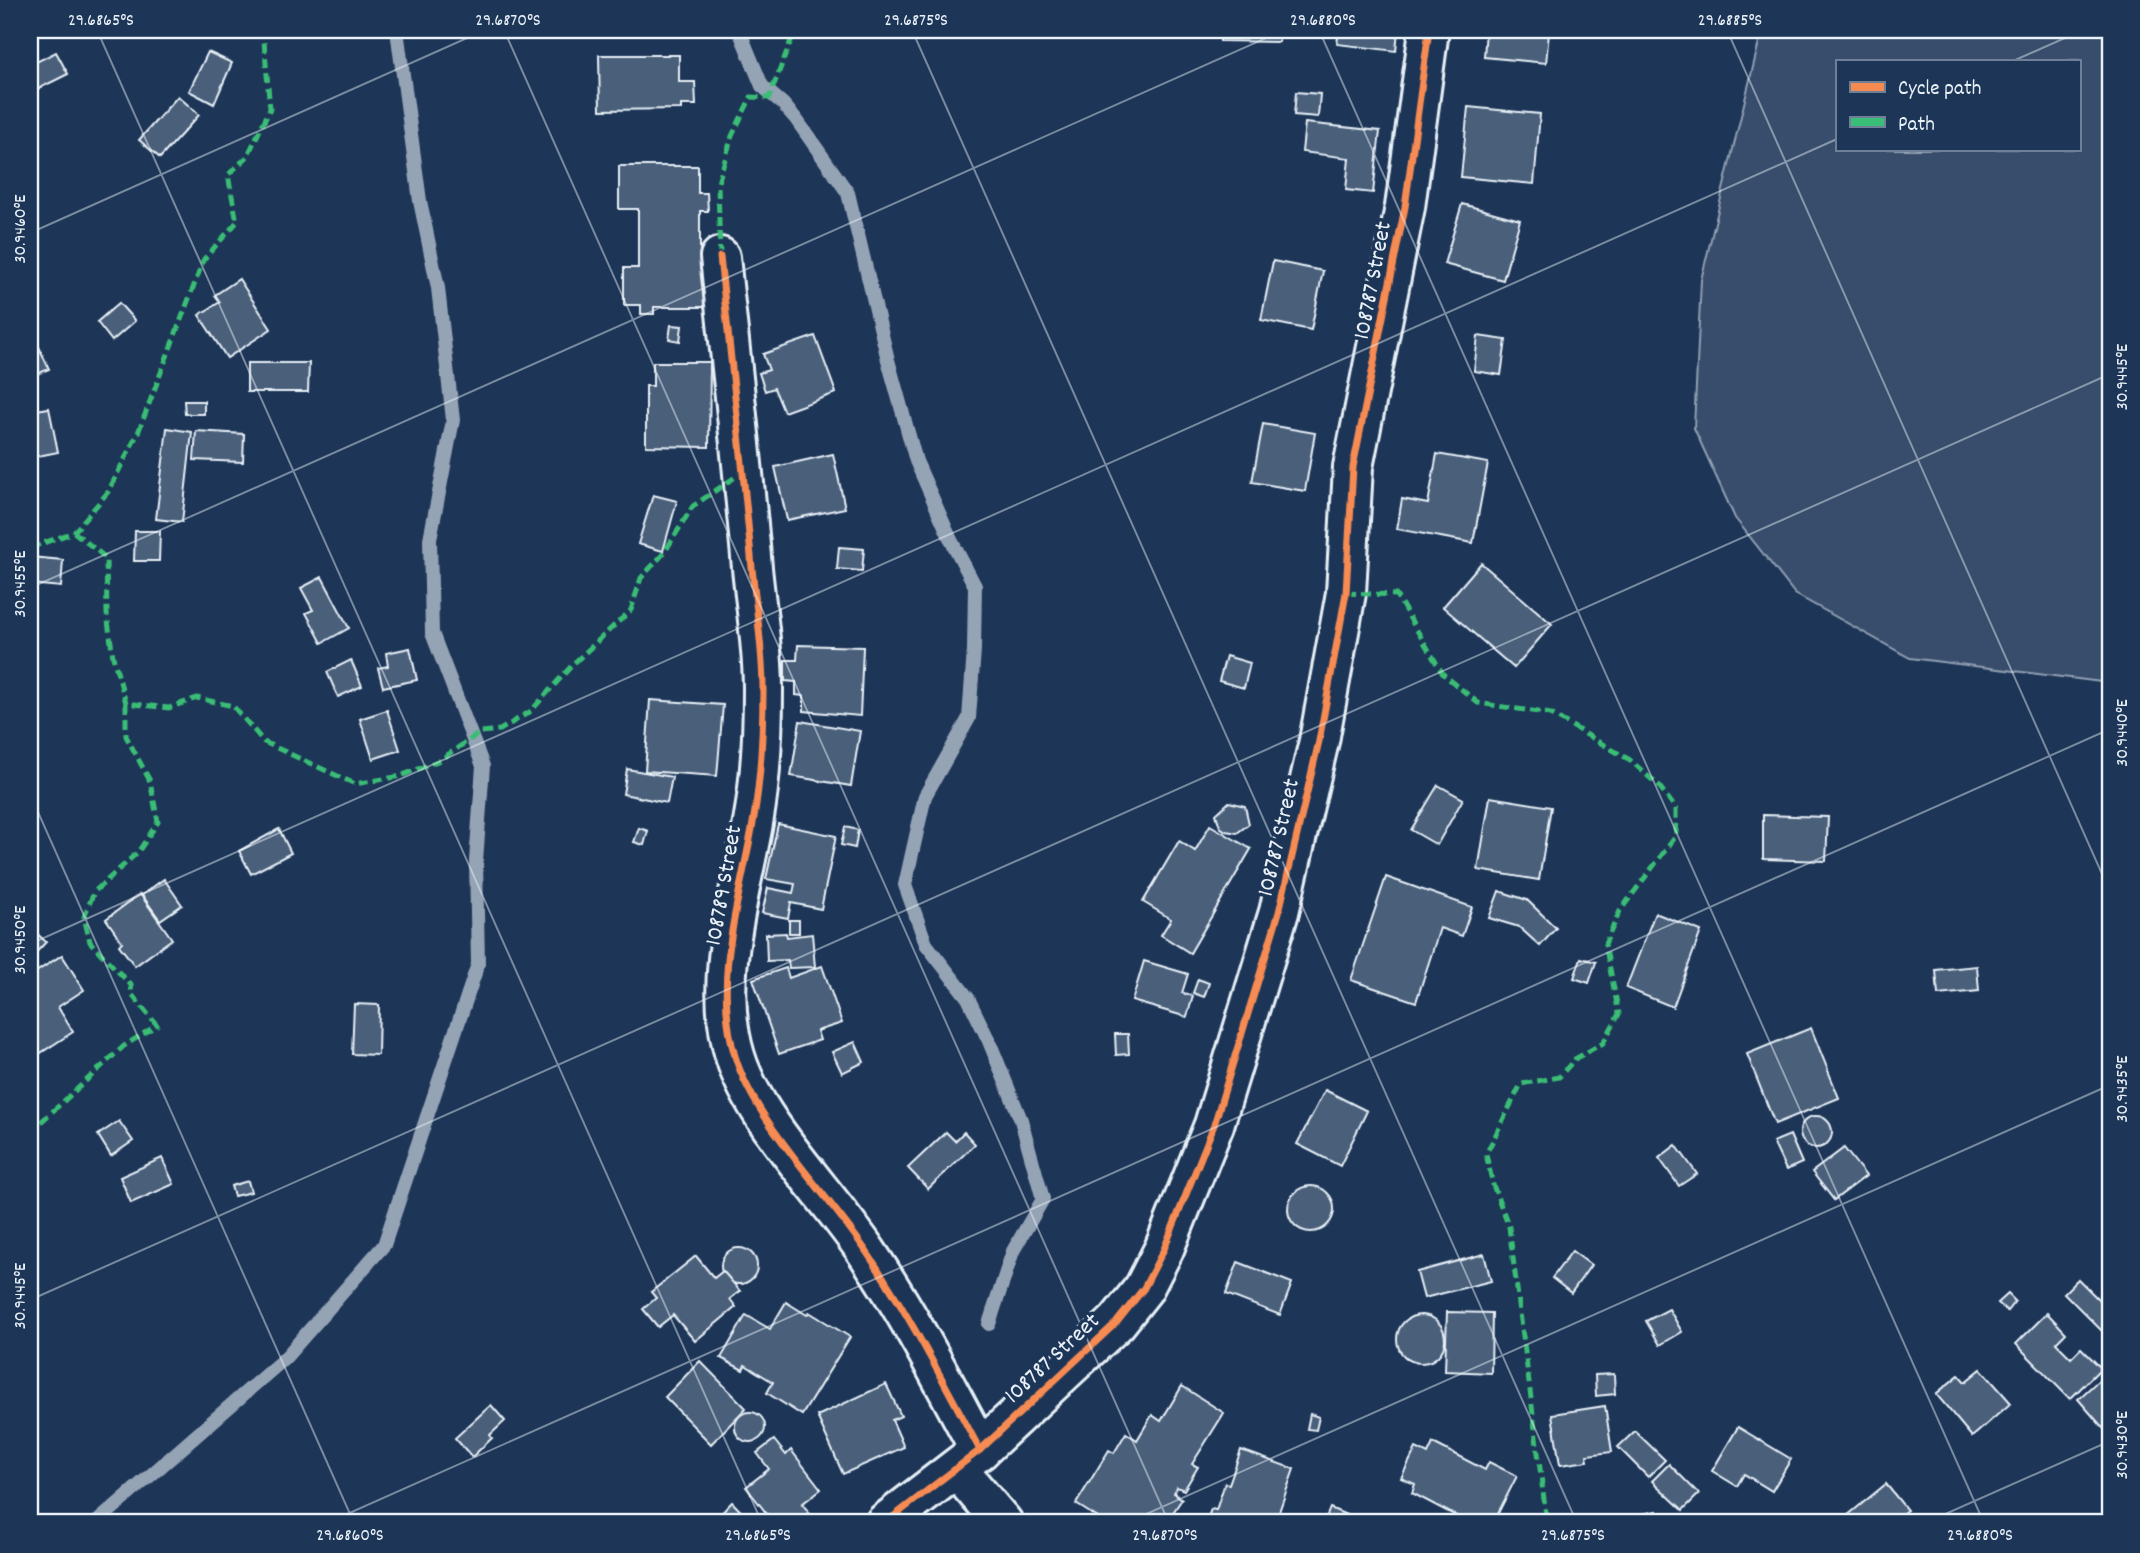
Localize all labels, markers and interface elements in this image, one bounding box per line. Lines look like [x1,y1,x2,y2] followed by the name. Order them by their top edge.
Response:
[68,9,134,34] text: 29.6865°S
[475,9,541,34] text: 29.6870°S
[884,9,948,34] text: 29.6875°S
[1290,9,1356,34] text: 29.6880°S
[1698,9,1762,34] text: 29.6885°S
[1836,60,2080,150] legend
[1898,75,1981,105] text: Cycle path
[1898,111,1935,141] text: Path
[9,194,34,264] text: 30.9460°E
[1346,218,1402,343] street label: 108787 Street
[2111,344,2136,410] text: 30.9445°E
[9,550,34,618] text: 30.9455°E
[2111,699,2136,767] text: 30.9440°E
[1250,775,1310,900] street label: 108787 Street
[698,823,752,948] street label: 108789 Street
[9,906,34,974] text: 30.9450°E
[2111,1056,2136,1122] text: 30.9435°E
[9,1263,34,1329] text: 30.9445°E
[998,1306,1109,1412] street label: 108787 Street
[2111,1411,2136,1479] text: 30.9430°E
[316,1524,384,1549] text: 29.6860°S
[725,1524,791,1549] text: 29.6865°S
[1132,1524,1198,1549] text: 29.6870°S
[1541,1524,1605,1549] text: 29.6875°S
[1947,1524,2013,1549] text: 29.6880°S

